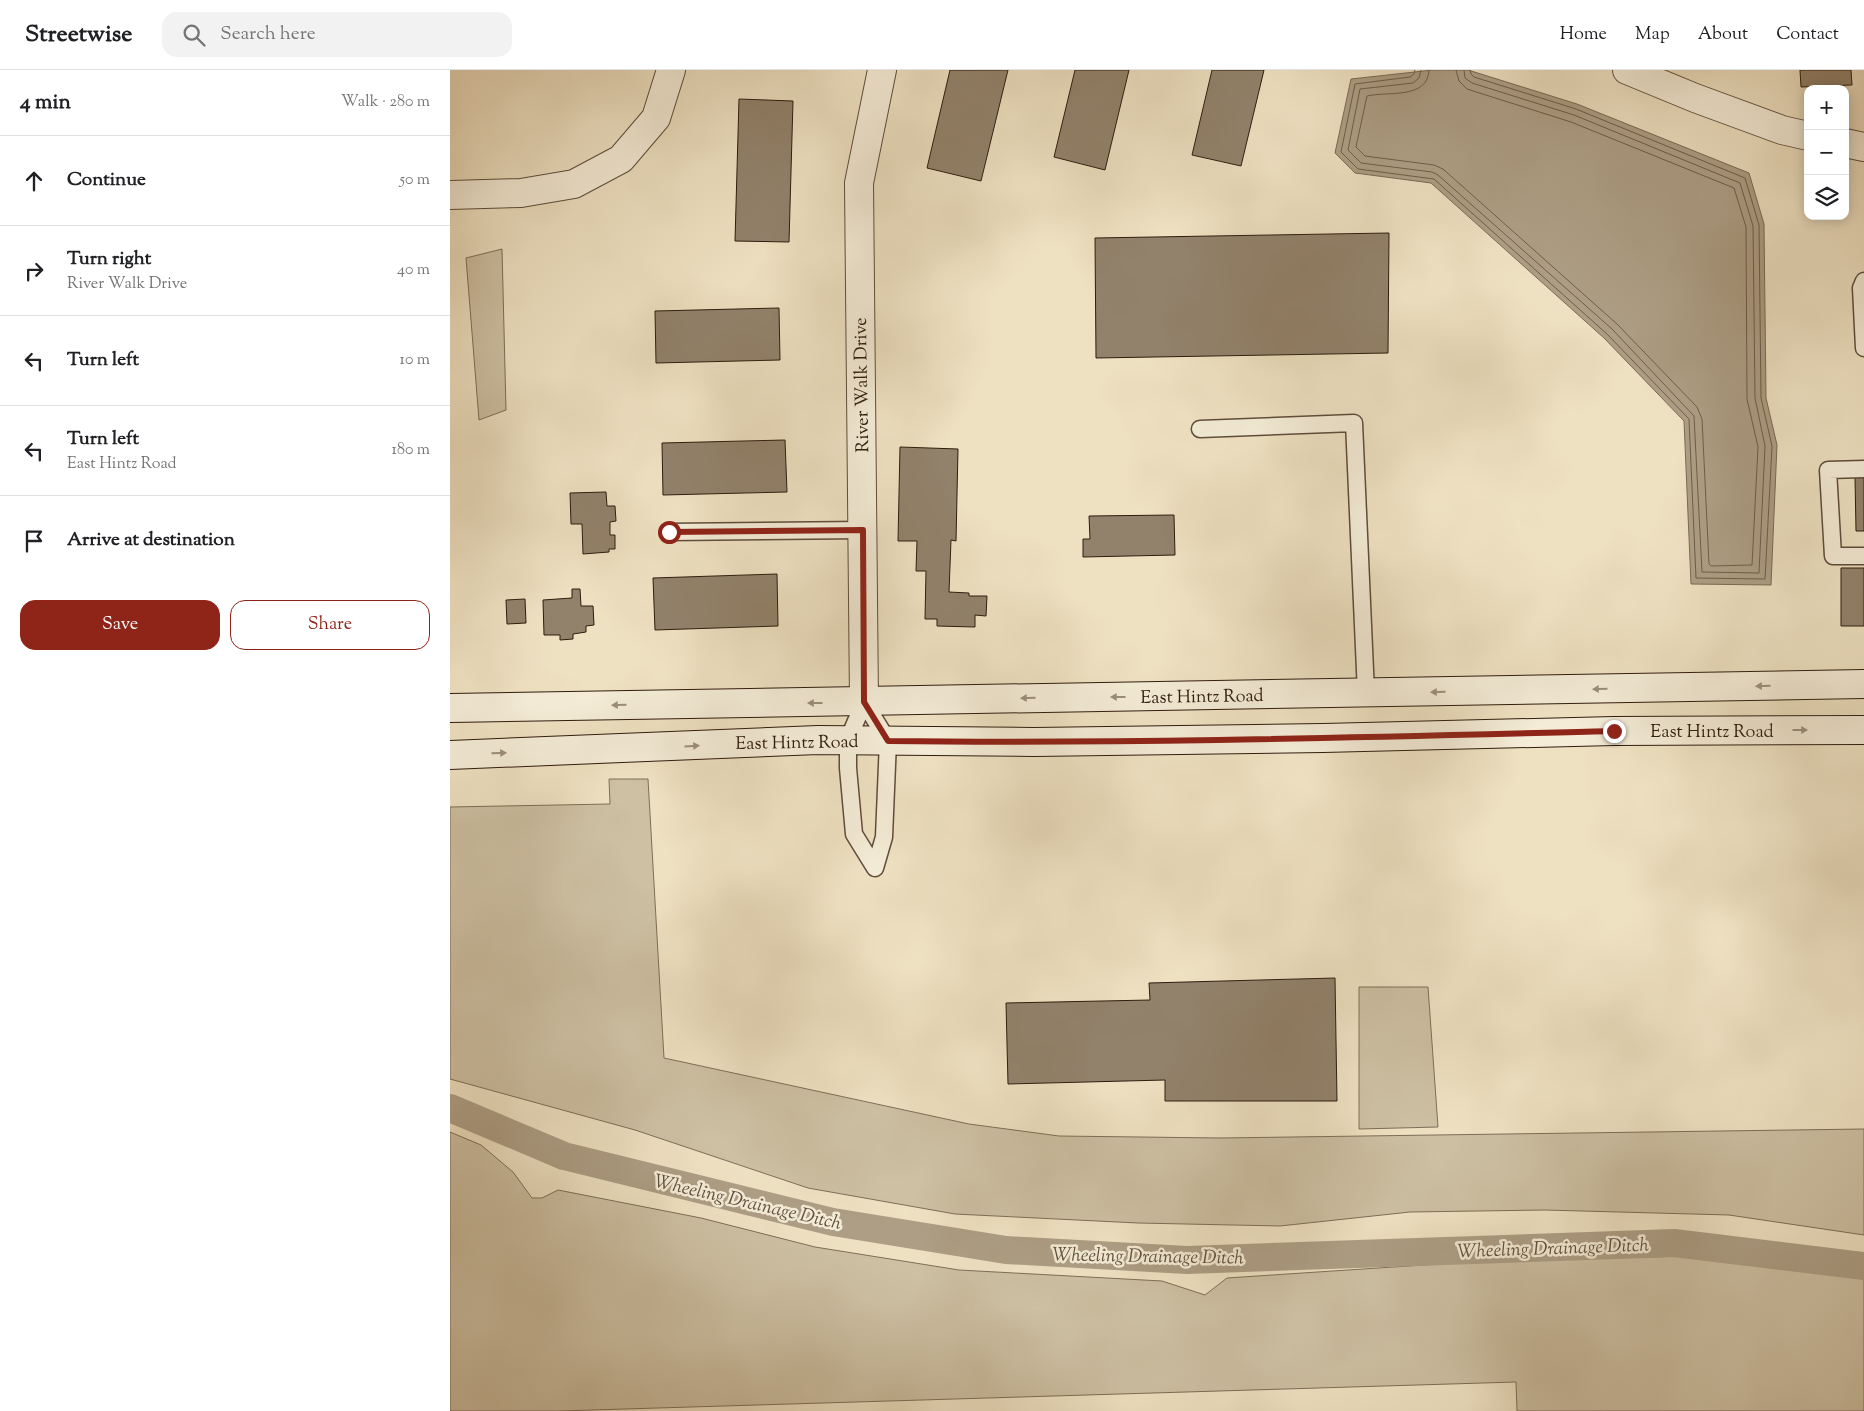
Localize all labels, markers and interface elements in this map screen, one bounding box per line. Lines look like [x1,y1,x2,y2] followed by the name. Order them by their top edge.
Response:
[162,12,512,57] search box
[25,18,132,52] text: Streetwise
[180,21,208,49] icon: search
[220,21,316,48] text: Search here
[1560,22,1607,48] text: Home
[1635,22,1670,48] text: Map
[1698,22,1748,48] text: About
[1776,22,1839,48] text: Contact
[1804,85,1849,220] map controls
[1804,85,1849,130] button: +
[20,88,71,118] text: 4 min
[341,91,430,114] text: Walk · 280 m
[1804,130,1849,175] button: −
[20,167,48,195] icon: ahead
[67,167,146,194] text: Continue
[399,169,430,192] text: 50 m
[1804,175,1849,220] button: layers
[67,246,151,273] text: Turn right
[20,257,48,285] icon: right
[397,259,430,282] text: 40 m
[67,273,187,296] text: River Walk Drive
[849,317,877,453] street label: River Walk Drive
[20,347,48,375] icon: left
[67,347,139,374] text: Turn left
[400,349,430,372] text: 10 m
[67,426,139,453] text: Turn left
[20,437,48,465] icon: left
[391,439,430,462] text: 180 m
[67,453,177,476] text: East Hintz Road
[658,521,681,544] route start
[20,527,48,555] icon: arrive
[67,527,235,554] text: Arrive at destination
[20,600,220,650] button: Save
[230,600,430,650] button: Share
[1755,682,1771,690] one-way arrow
[1140,684,1264,712] street label: East Hintz Road
[1592,685,1608,693] one-way arrow
[1430,688,1446,696] one-way arrow
[1110,693,1126,701] one-way arrow
[1020,695,1036,703] one-way arrow
[807,699,823,707] one-way arrow
[610,701,626,709] one-way arrow
[1603,720,1626,743] route end
[1650,720,1774,746] street label: East Hintz Road
[1792,726,1808,734] one-way arrow
[735,730,859,758] street label: East Hintz Road
[684,741,700,749] one-way arrow
[491,749,507,757] one-way arrow
[651,1169,844,1238] water label: Wheeling Drainage Ditch
[1457,1233,1650,1266] water label: Wheeling Drainage Ditch
[1052,1242,1245,1273] water label: Wheeling Drainage Ditch

